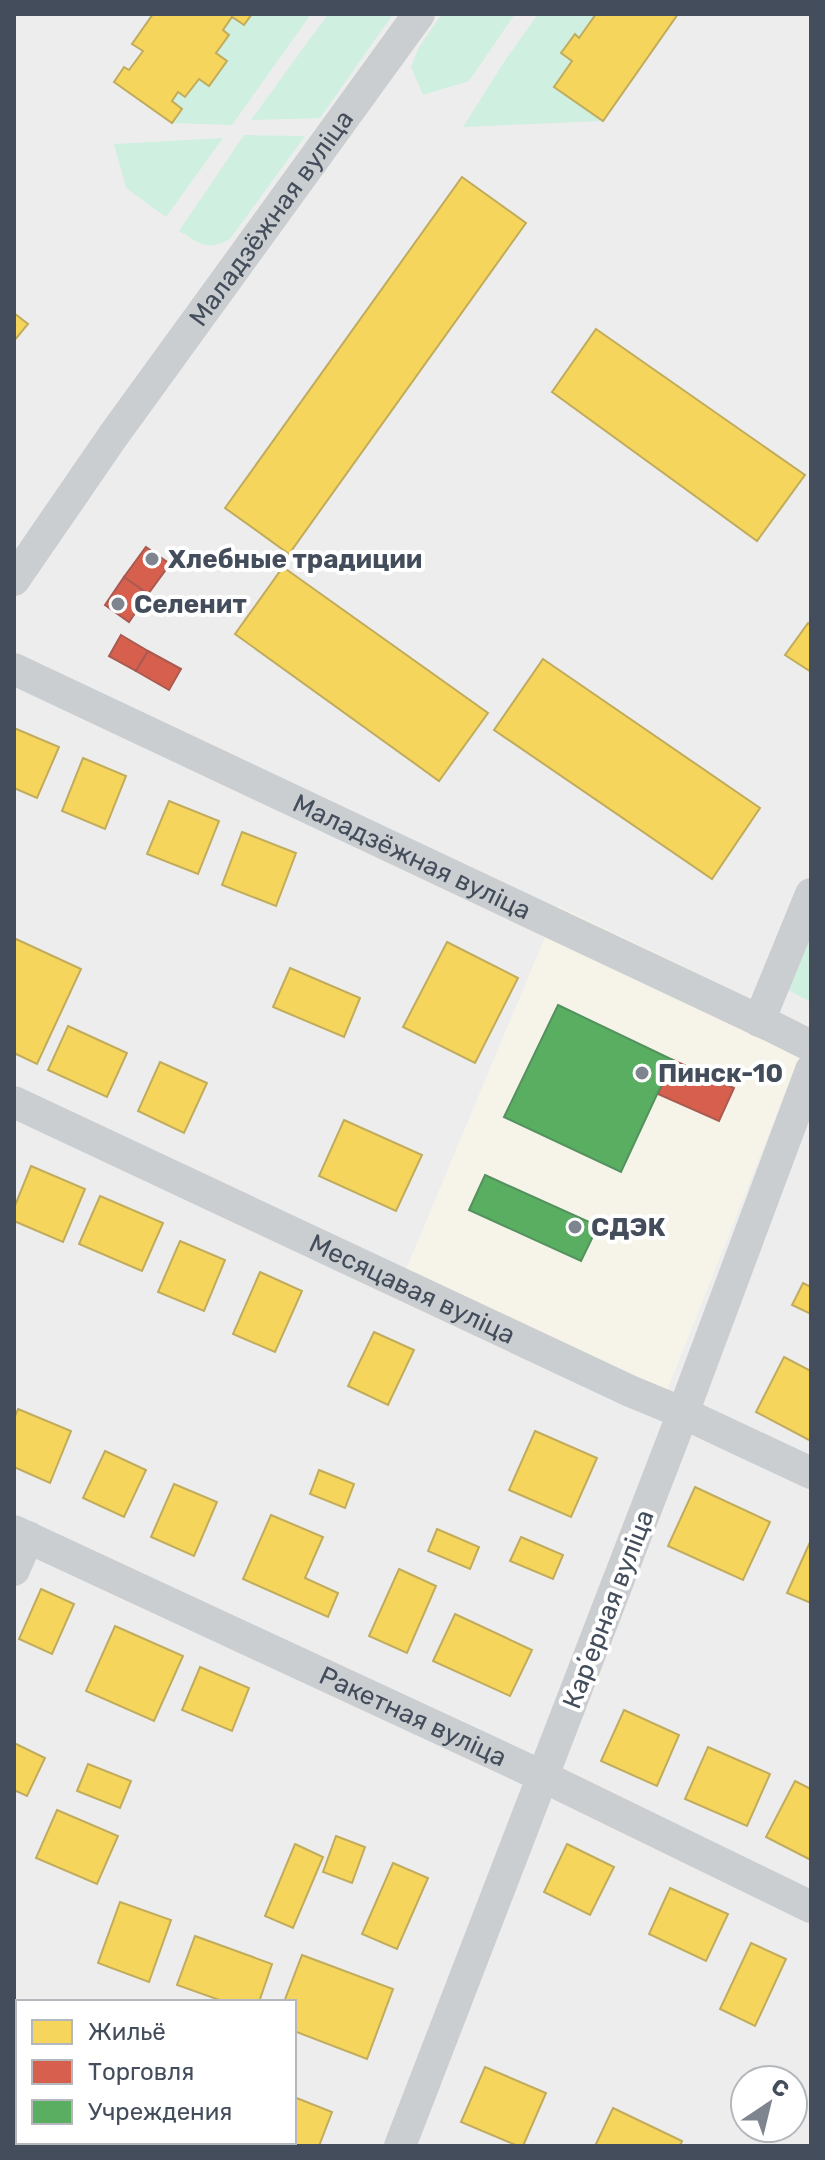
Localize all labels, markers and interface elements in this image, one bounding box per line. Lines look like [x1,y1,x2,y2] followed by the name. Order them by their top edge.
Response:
[183,104,360,332] street label: Маладзёжная вуліца
[168,544,422,575] place label: Хлебные традиции
[143,550,161,568] marker: Хлебные традиции
[134,589,247,620] place label: Селенит
[109,595,127,613] marker: Селенит
[288,788,536,926] street label: Маладзёжная вуліца
[658,1058,783,1089] place label: Пинск-10
[633,1064,651,1082] marker: Пинск-10
[591,1212,666,1243] place label: СДЭК
[566,1218,584,1236] marker: СДЭК
[304,1228,520,1351] street label: Месяцавая вуліца
[556,1505,661,1713] street label: Карʼерная вуліца
[314,1660,511,1773] street label: Ракетная вуліца
[16,2000,296,2144] legend
[88,2018,166,2046] text: Жильё
[88,2058,194,2086] text: Торговля
[729,2064,809,2144] north arrow
[766,2073,794,2104] text: С
[88,2098,232,2126] text: Учреждения

